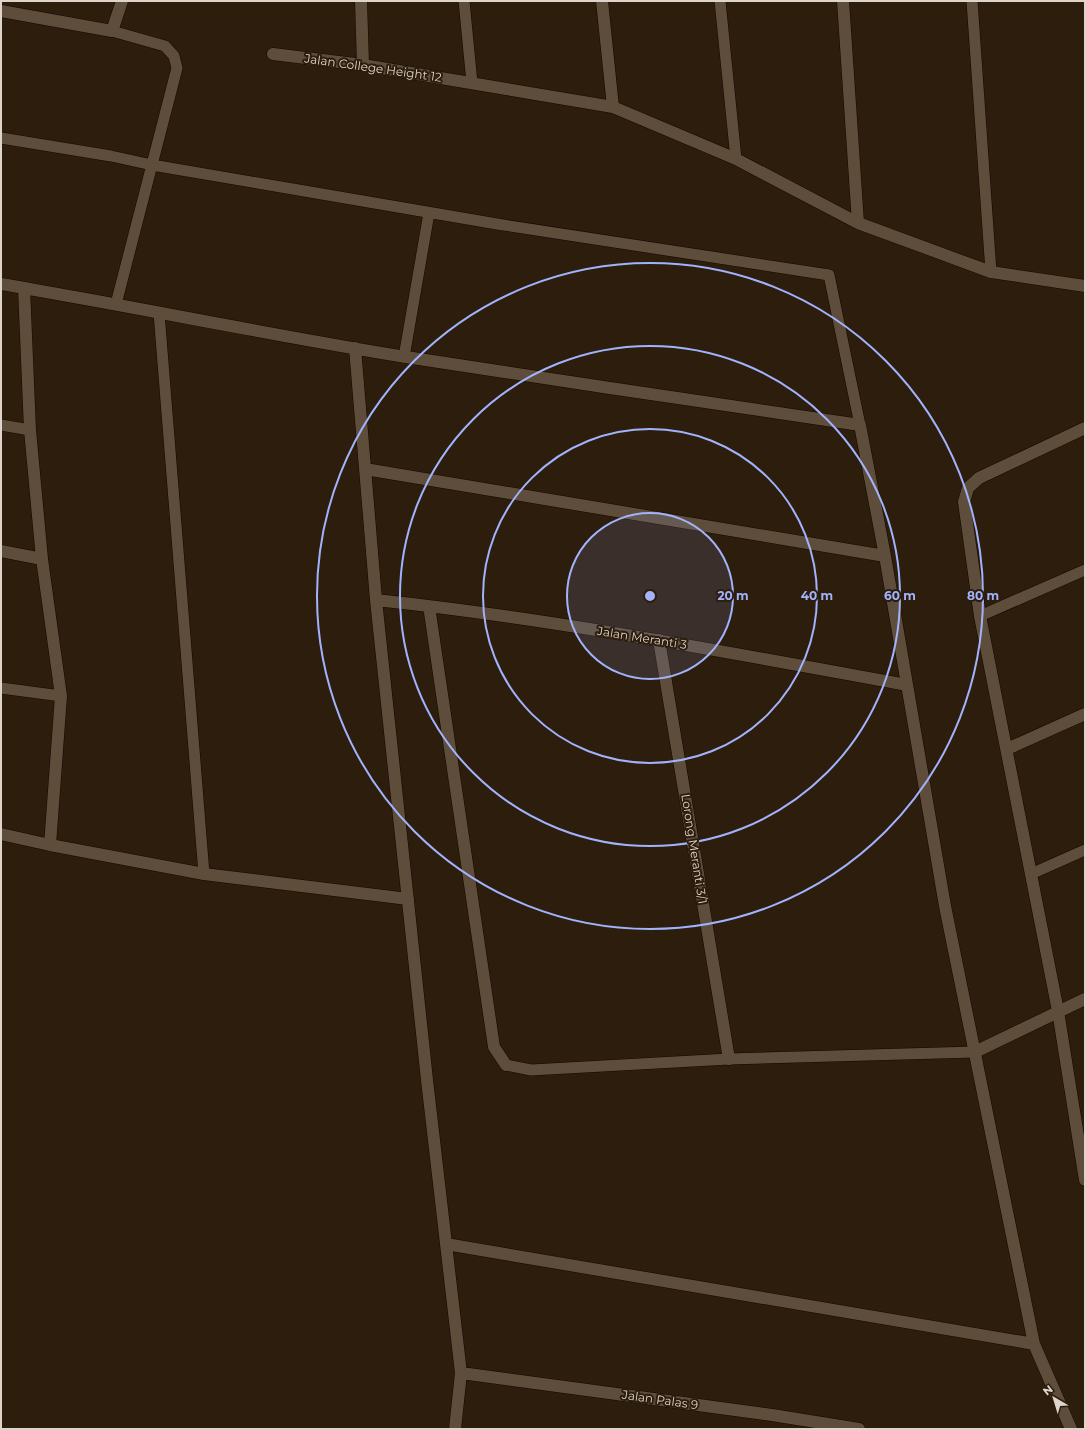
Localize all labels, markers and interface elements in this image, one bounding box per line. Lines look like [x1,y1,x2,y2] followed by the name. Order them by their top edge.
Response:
[302,50,443,85] street label: Jalan College Height 12
[717,588,749,603] text: 20 m
[801,588,833,603] text: 40 m
[884,588,916,603] text: 60 m
[967,588,999,603] text: 80 m
[643,589,657,603] centre of rings
[595,623,688,652] street label: Jalan Meranti 3
[678,793,711,905] street label: Lorong Meranti 3/1
[1034,1378,1074,1418] north arrow
[1040,1382,1056,1398] text: N
[620,1387,699,1412] street label: Jalan Palas 9

